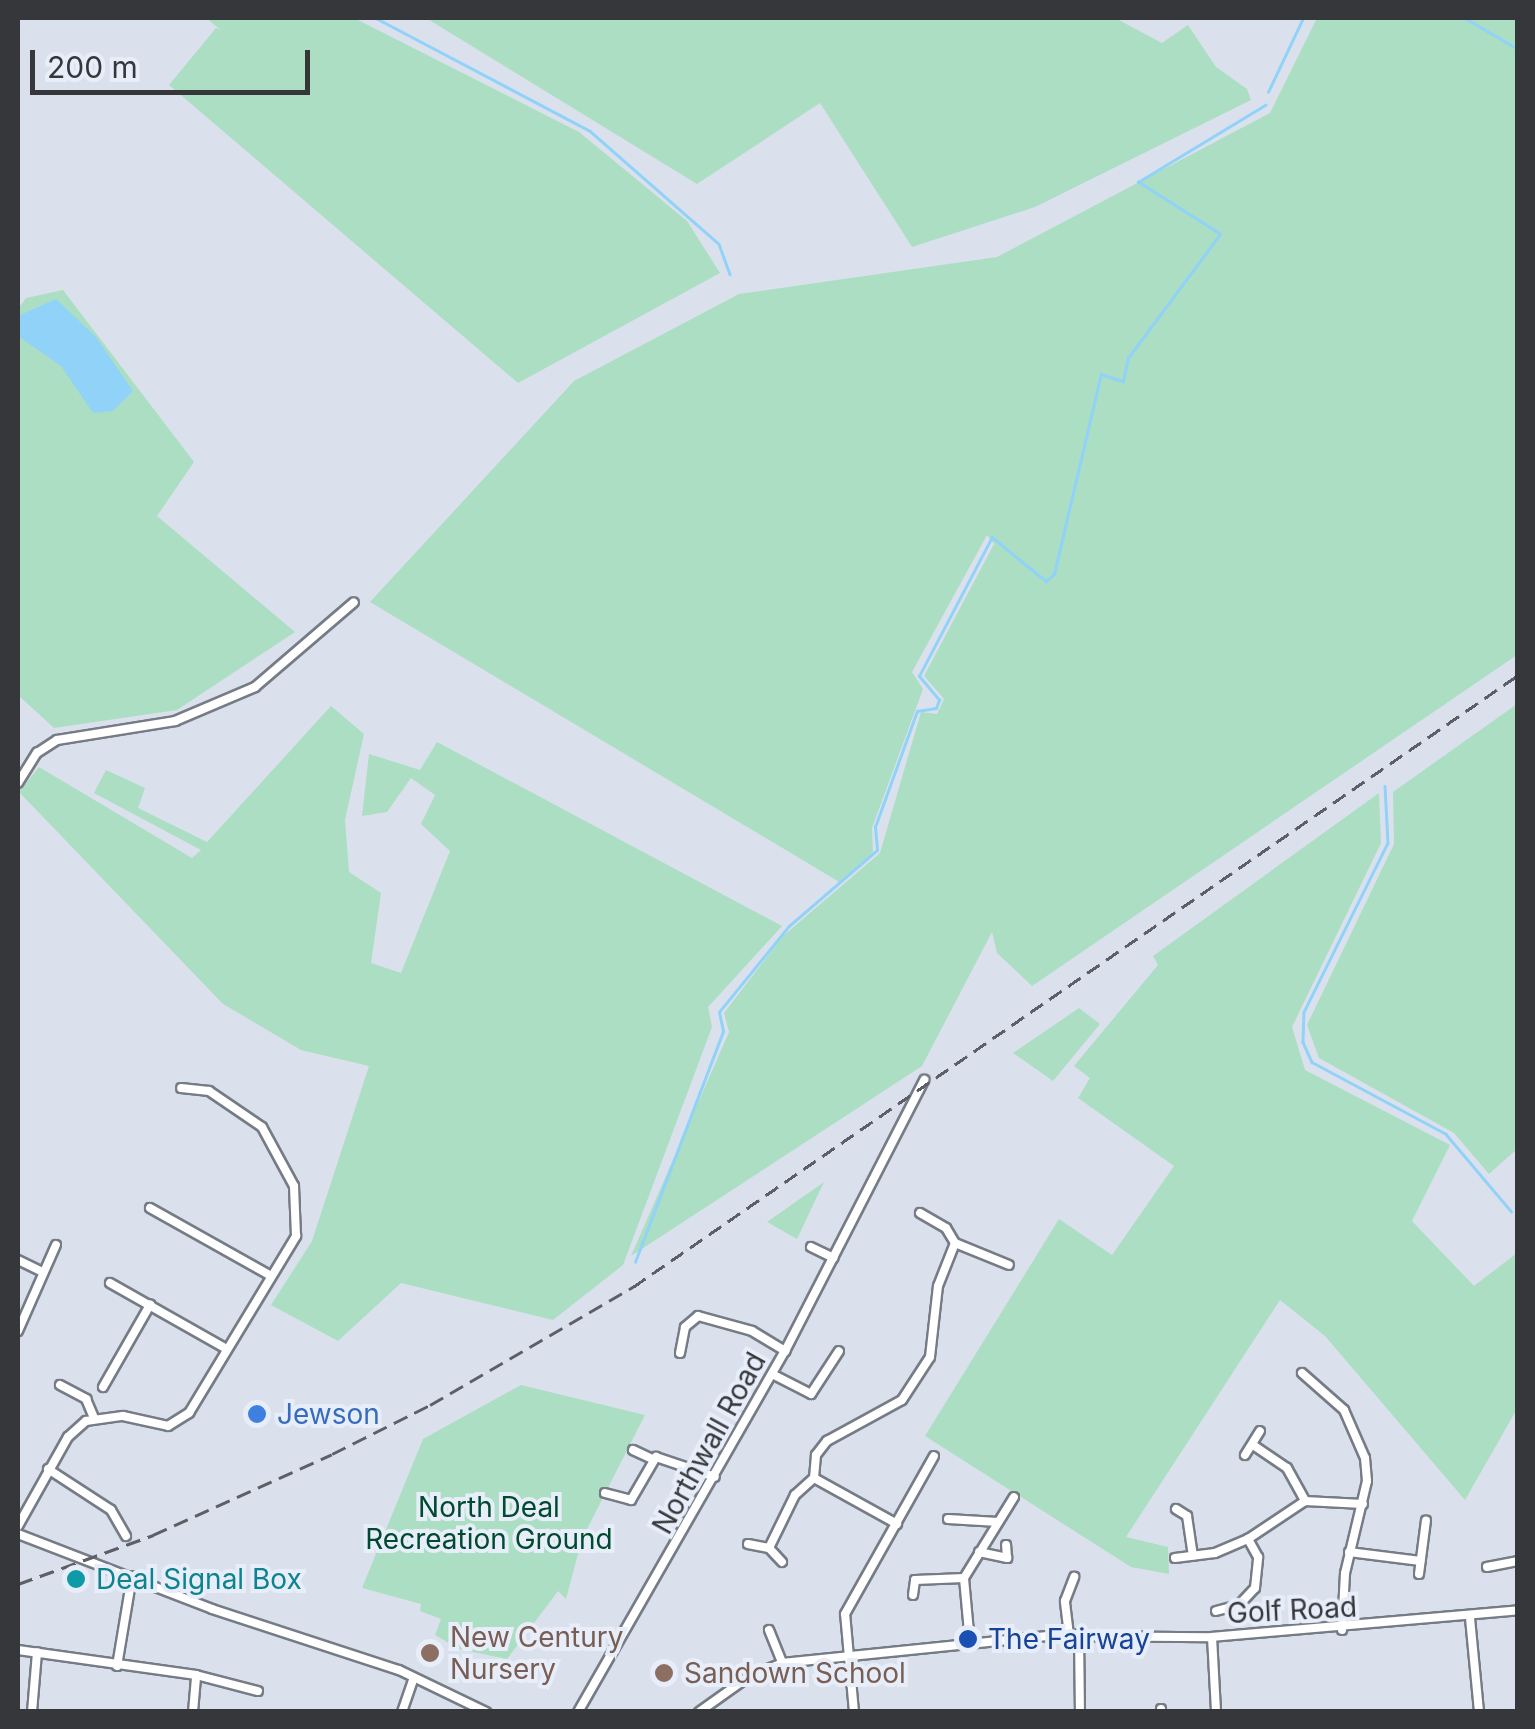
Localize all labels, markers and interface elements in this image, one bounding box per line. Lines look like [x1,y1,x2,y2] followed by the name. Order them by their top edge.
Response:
[35,30,315,92] scale bar
[47,49,138,85] text: 200 m
[645,1346,773,1540] street label: Northwall Road
[277,1397,380,1431] place label: Jewson
[246,1403,268,1425] marker: Jewson
[365,1490,613,1556] park label: North Deal Recreation Ground
[96,1562,302,1596] place label: Deal Signal Box
[65,1568,87,1590] marker: Deal Signal Box
[1226,1590,1358,1630] street label: Golf Road
[450,1620,623,1686] place label: New Century Nursery
[988,1622,1150,1656] place label: The Fairway
[957,1628,979,1650] marker: The Fairway
[419,1642,441,1664] marker: New Century Nursery
[684,1656,906,1690] place label: Sandown School
[653,1662,675,1684] marker: Sandown School

